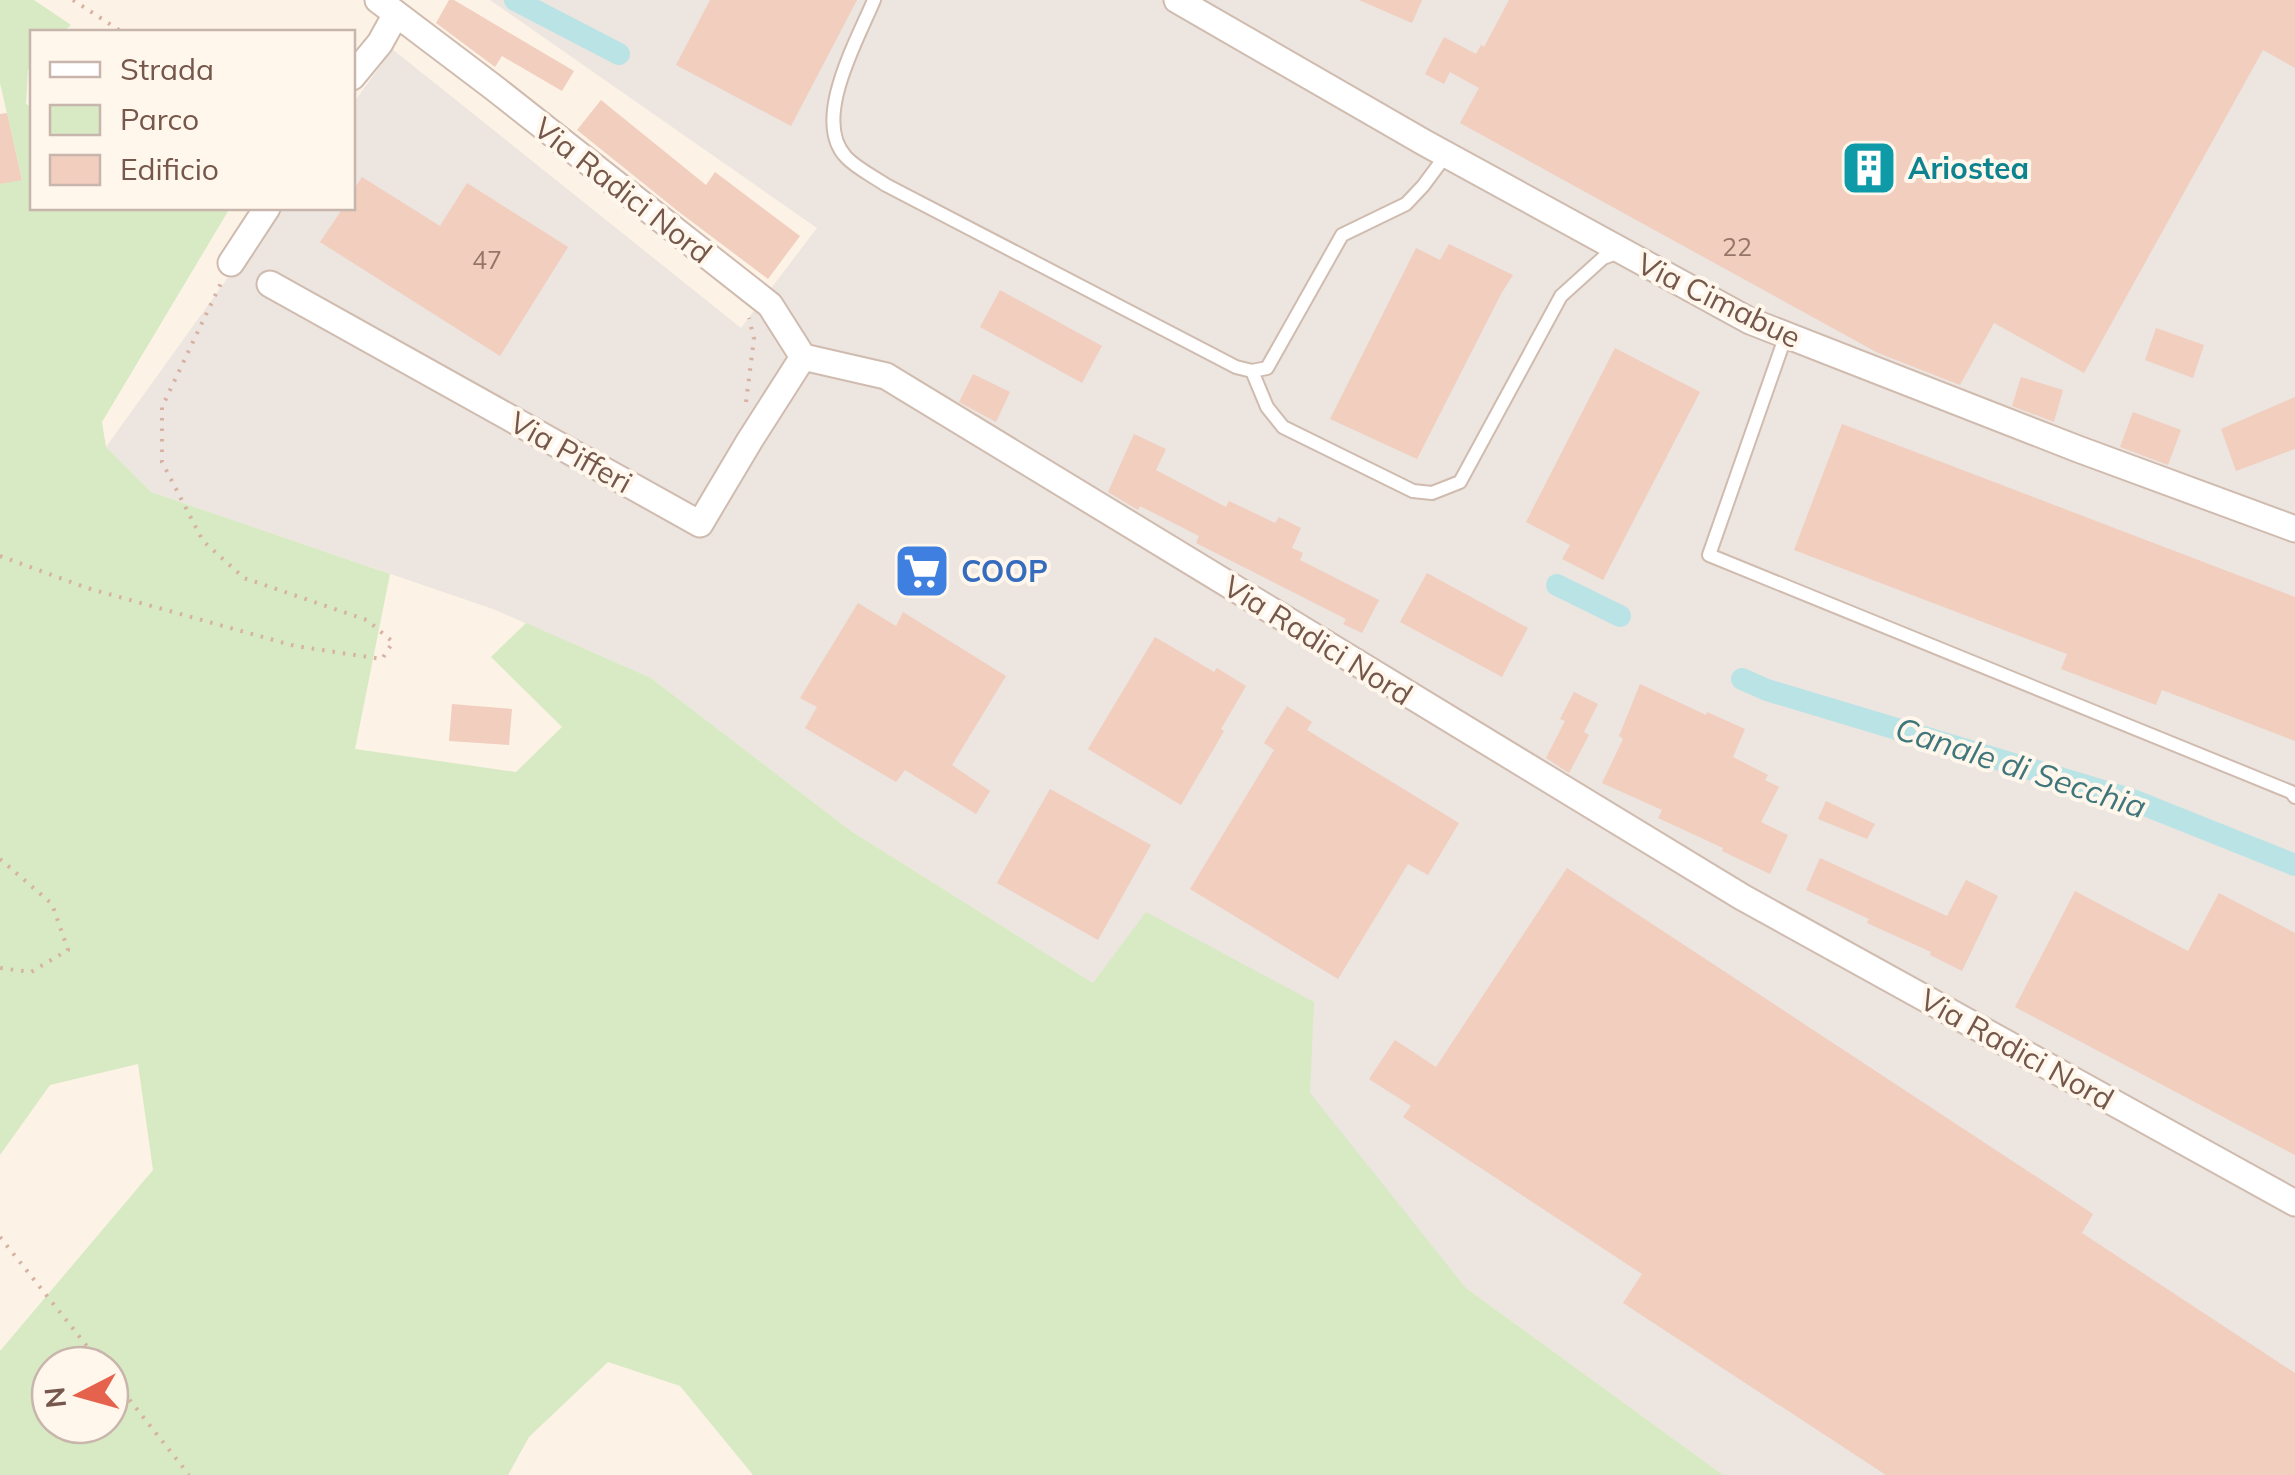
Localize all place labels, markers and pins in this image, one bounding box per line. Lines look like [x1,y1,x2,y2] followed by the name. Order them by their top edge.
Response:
[1839,138,1899,198] building icon: Ariostea
[1908,149,2029,187] place label: Ariostea
[892,541,952,601] supermarket icon: COOP
[961,552,1048,590] place label: COOP

